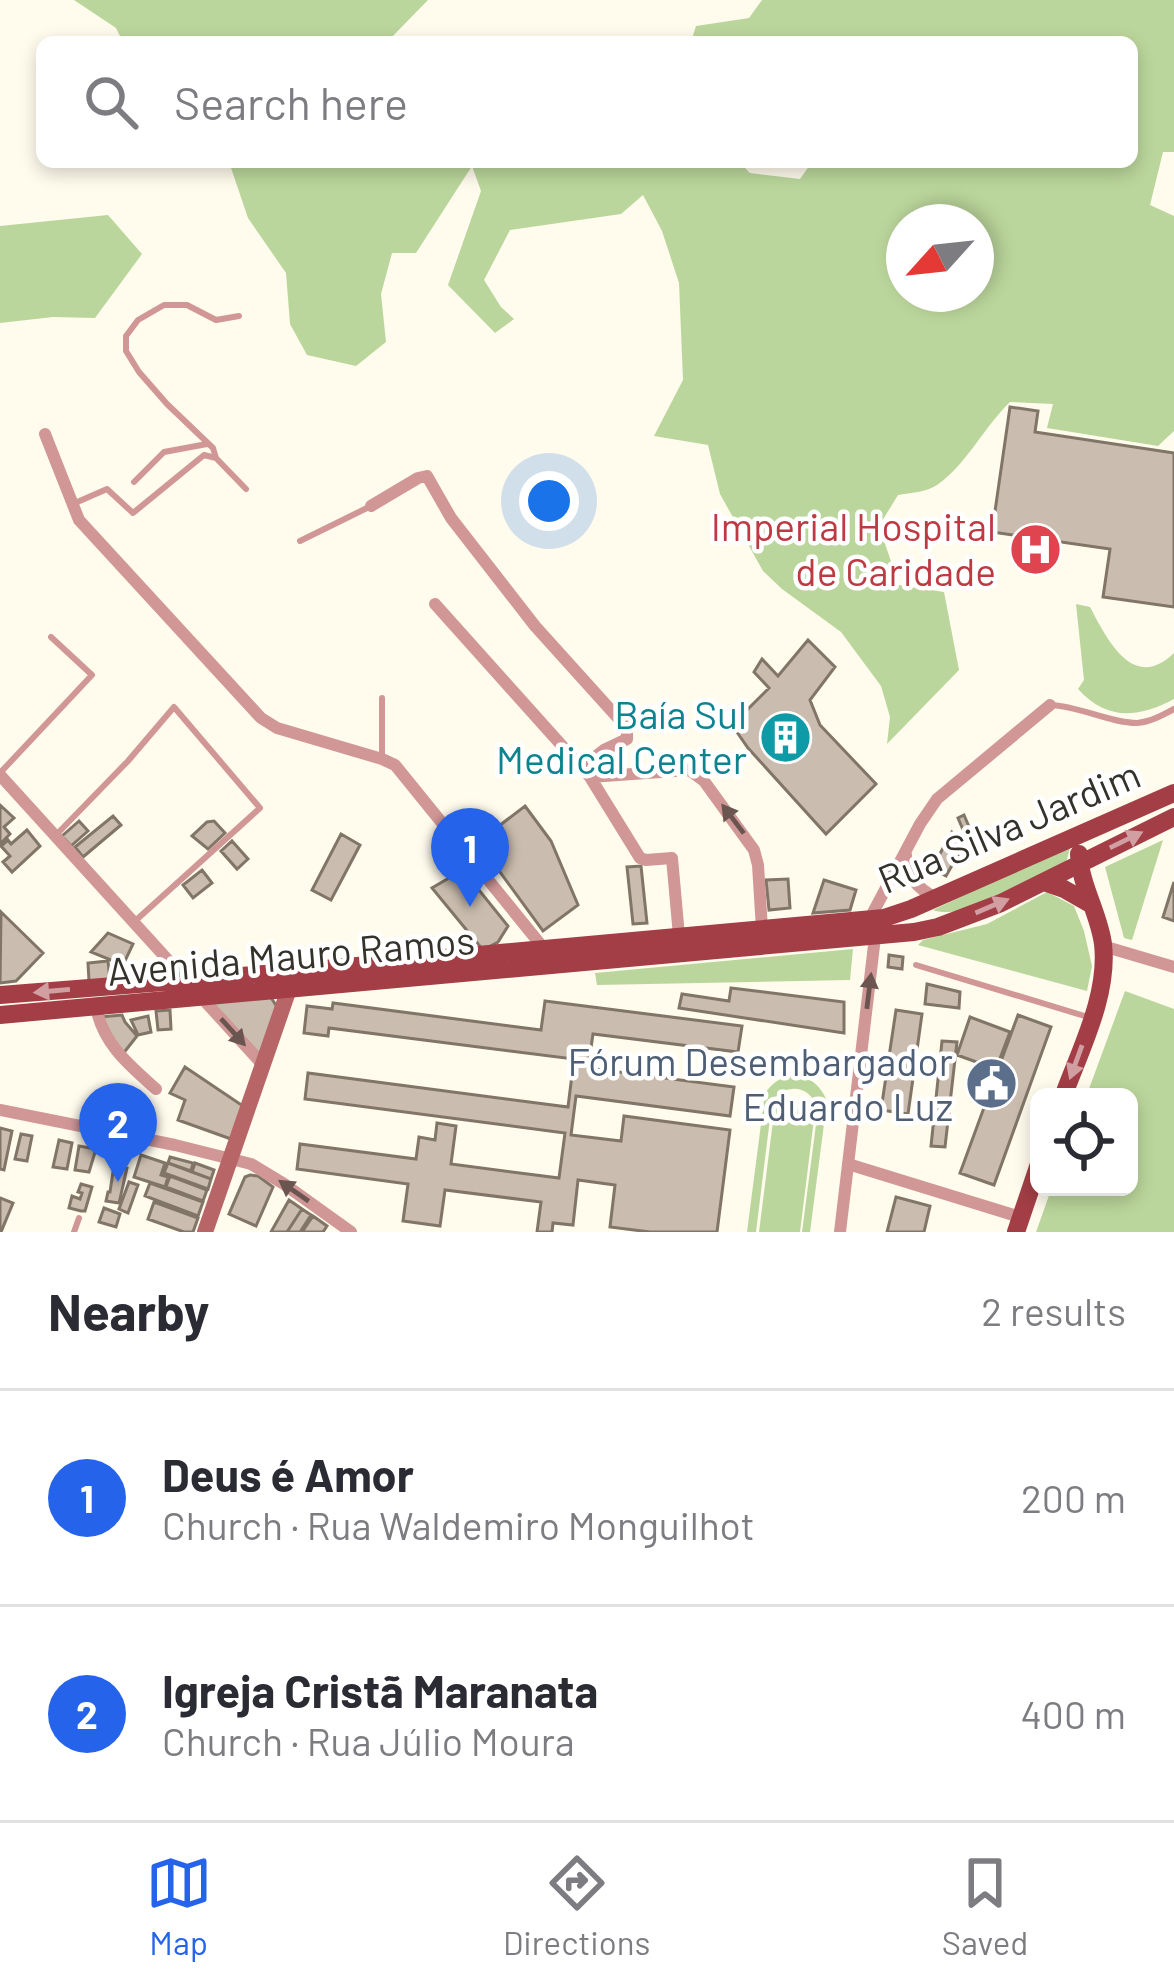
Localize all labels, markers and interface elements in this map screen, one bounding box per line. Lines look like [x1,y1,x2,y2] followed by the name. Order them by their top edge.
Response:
[36,36,1138,168] search box
[78,69,144,135] icon: search
[174,75,408,129] text: Search here
[886,204,994,312] north arrow
[519,471,579,531] your location
[711,502,996,594] place label: Imperial Hospital de Caridade
[1007,521,1063,577] hospital icon: Imperial Hospital de Caridade
[496,690,747,782] place label: Baía Sul Medical Center
[758,709,814,765] building icon: Baía Sul Medical Center
[870,749,1146,902] street label: Rua Silva Jardim
[721,803,746,835] one-way arrow
[431,808,509,907] pin: 1
[1109,830,1144,850] one-way arrow
[974,896,1009,916] one-way arrow
[105,915,477,994] street label: Avenida Mauro Ramos
[860,972,879,1009] one-way arrow
[32,982,70,1001] one-way arrow
[219,1017,246,1046] one-way arrow
[568,1037,953,1129] place label: Fórum Desembargador Eduardo Luz
[1065,1045,1084,1081] one-way arrow
[964,1056,1020,1112] public building icon: Fórum Desembargador Eduardo Luz
[79,1083,157,1182] pin: 2
[1030,1088,1138,1196] map controls
[1030,1088,1138,1196] button: locate
[277,1180,310,1203] one-way arrow
[48,1280,209,1341] text: Nearby
[981,1287,1126,1334] text: 2 results
[162,1447,414,1501] text: Deus é Amor
[80,1474,94,1521] text: 1
[1021,1474,1126,1521] text: 200 m
[162,1501,755,1548] text: Church · Rua Waldemiro Monguilhot
[162,1663,598,1717] text: Igreja Cristã Maranata
[76,1690,98,1737] text: 2
[1020,1690,1126,1737] text: 400 m
[162,1717,575,1764] text: Church · Rua Júlio Moura
[146,1850,212,1962] tab: Map
[503,1850,650,1962] tab: Directions
[942,1850,1028,1962] tab: Saved

